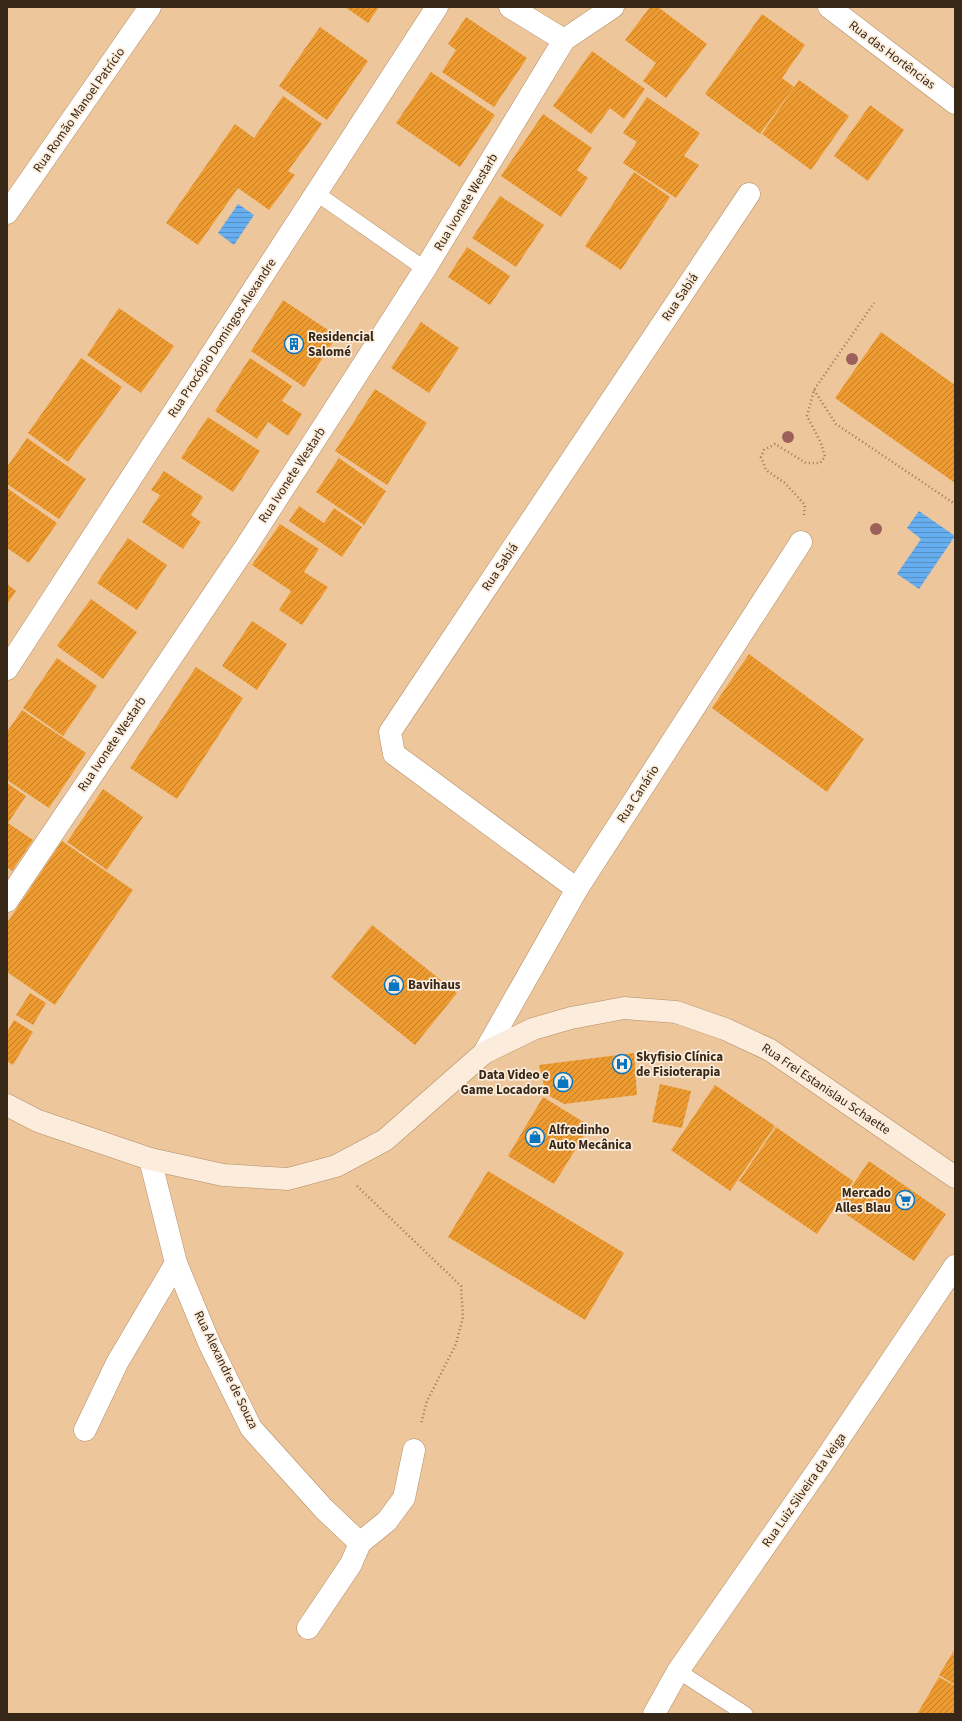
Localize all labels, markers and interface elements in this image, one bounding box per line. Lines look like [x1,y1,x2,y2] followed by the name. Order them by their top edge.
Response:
[845,16,940,94] street label: Rua das Hortências
[29,44,129,176] street label: Rua Romão Manoel Patrício
[430,150,502,254] street label: Rua Ivonete Westarb
[164,255,280,421] street label: Rua Procópio Domingos Alexandre
[657,270,703,324] street label: Rua Sabiá
[308,328,374,361] place label: Residencial Salomé
[283,333,305,355] building icon: Residencial Salomé
[254,424,330,526] street label: Rua Ivonete Westarb
[477,540,523,594] street label: Rua Sabiá
[73,693,151,795] street label: Rua Ivonete Westarb
[612,761,664,827] street label: Rua Canário
[383,974,405,996] shop icon: Bavihaus
[408,976,461,994] place label: Bavihaus
[758,1039,894,1139] street label: Rua Frei Estanislau Schaette
[636,1048,723,1081] place label: Skyfisio Clínica de Fisioterapia
[611,1053,633,1075] hospital icon: Skyfisio Clínica de Fisioterapia
[460,1066,549,1099] place label: Data Video e Game Locadora
[552,1071,574,1093] shop icon: Data Video e Game Locadora
[548,1121,632,1154] place label: Alfredinho Auto Mecânica
[524,1126,546,1148] shop icon: Alfredinho Auto Mecânica
[834,1184,891,1217] place label: Mercado Alles Blau
[894,1189,916,1211] supermarket icon: Mercado Alles Blau
[190,1308,262,1432] street label: Rua Alexandre de Souza
[758,1429,850,1551] street label: Rua Luiz Silveira da Veiga

